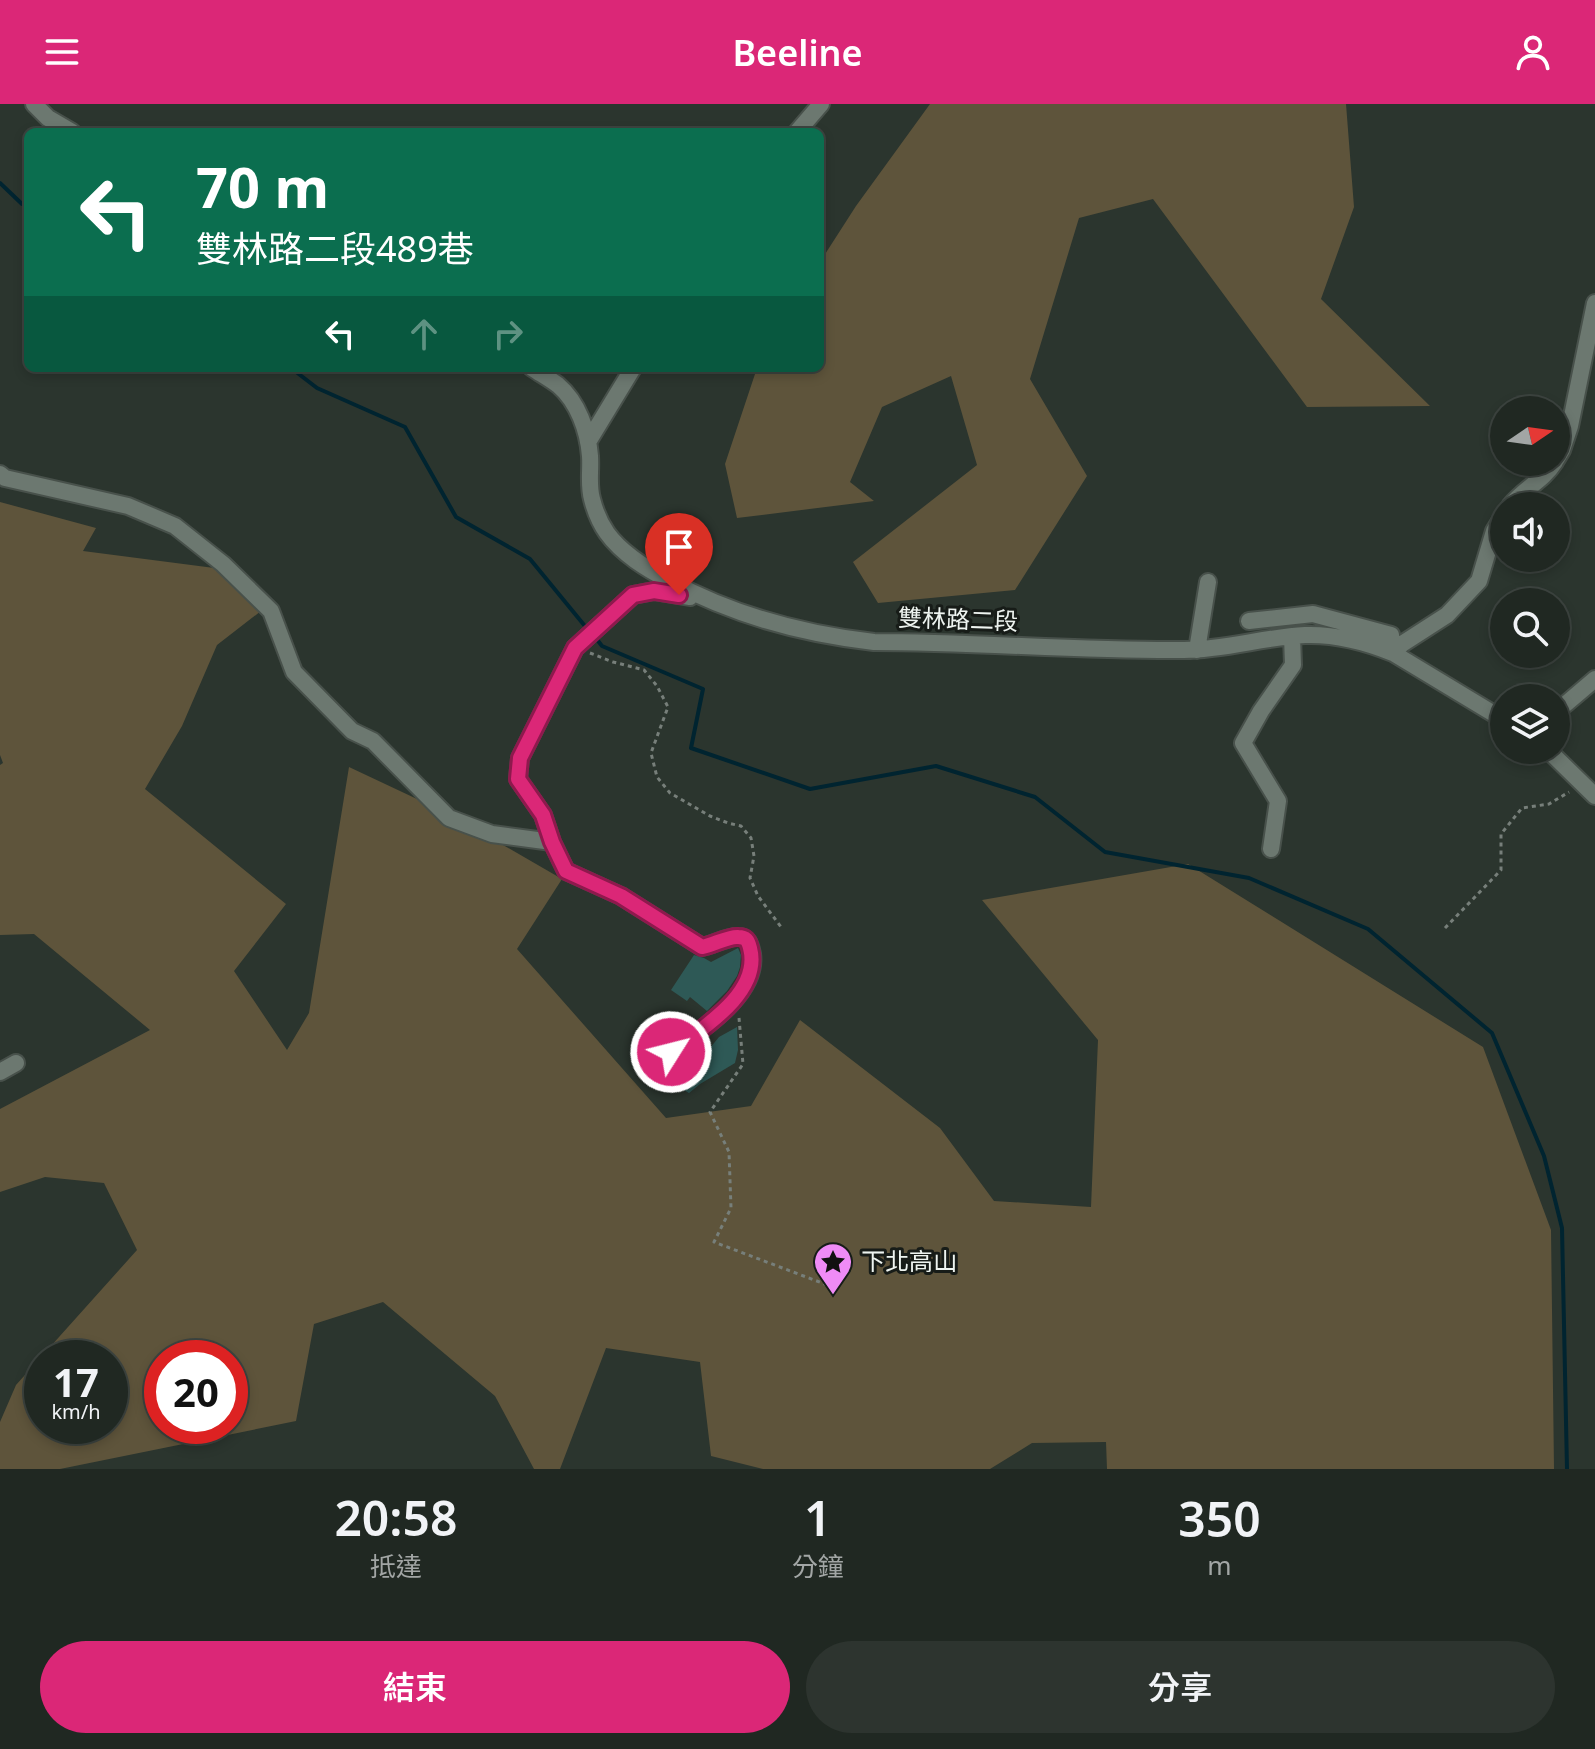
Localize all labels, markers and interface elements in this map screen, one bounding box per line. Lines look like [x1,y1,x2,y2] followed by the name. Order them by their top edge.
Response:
[732,28,863,77] text: Beeline
[40,30,84,74] icon: menu
[1511,30,1555,74] icon: person
[196,148,329,224] text: 70 m
[64,160,168,264] icon: left
[196,224,474,273] text: 雙林路二段489巷
[318,312,362,356] icon: left
[402,312,446,356] icon: ahead
[486,312,530,356] icon: right
[1490,396,1570,476] north arrow
[1490,396,1570,764] map controls
[1490,492,1570,572] button: sound
[645,513,713,595] pin
[657,525,701,569] icon: arrive
[1490,588,1570,668] button: search
[898,600,1019,637] street label: 雙林路二段
[1490,684,1570,764] button: layers
[629,1010,713,1094] position arrow
[812,1241,854,1296] place icon: 下北高山
[861,1244,957,1277] place label: 下北高山
[144,1340,248,1444] speed limit sign: 20
[53,1354,99,1409] text: 17
[51,1398,101,1425] text: km/h
[334,1485,457,1550] text: 20:58
[804,1485,832,1550] text: 1
[1178,1486,1261,1551] text: 350
[1207,1547,1232,1583] text: m
[370,1548,422,1584] text: 抵達
[792,1548,844,1584] text: 分鐘
[40,1641,790,1733] button: 結束
[806,1641,1555,1733] button: 分享

